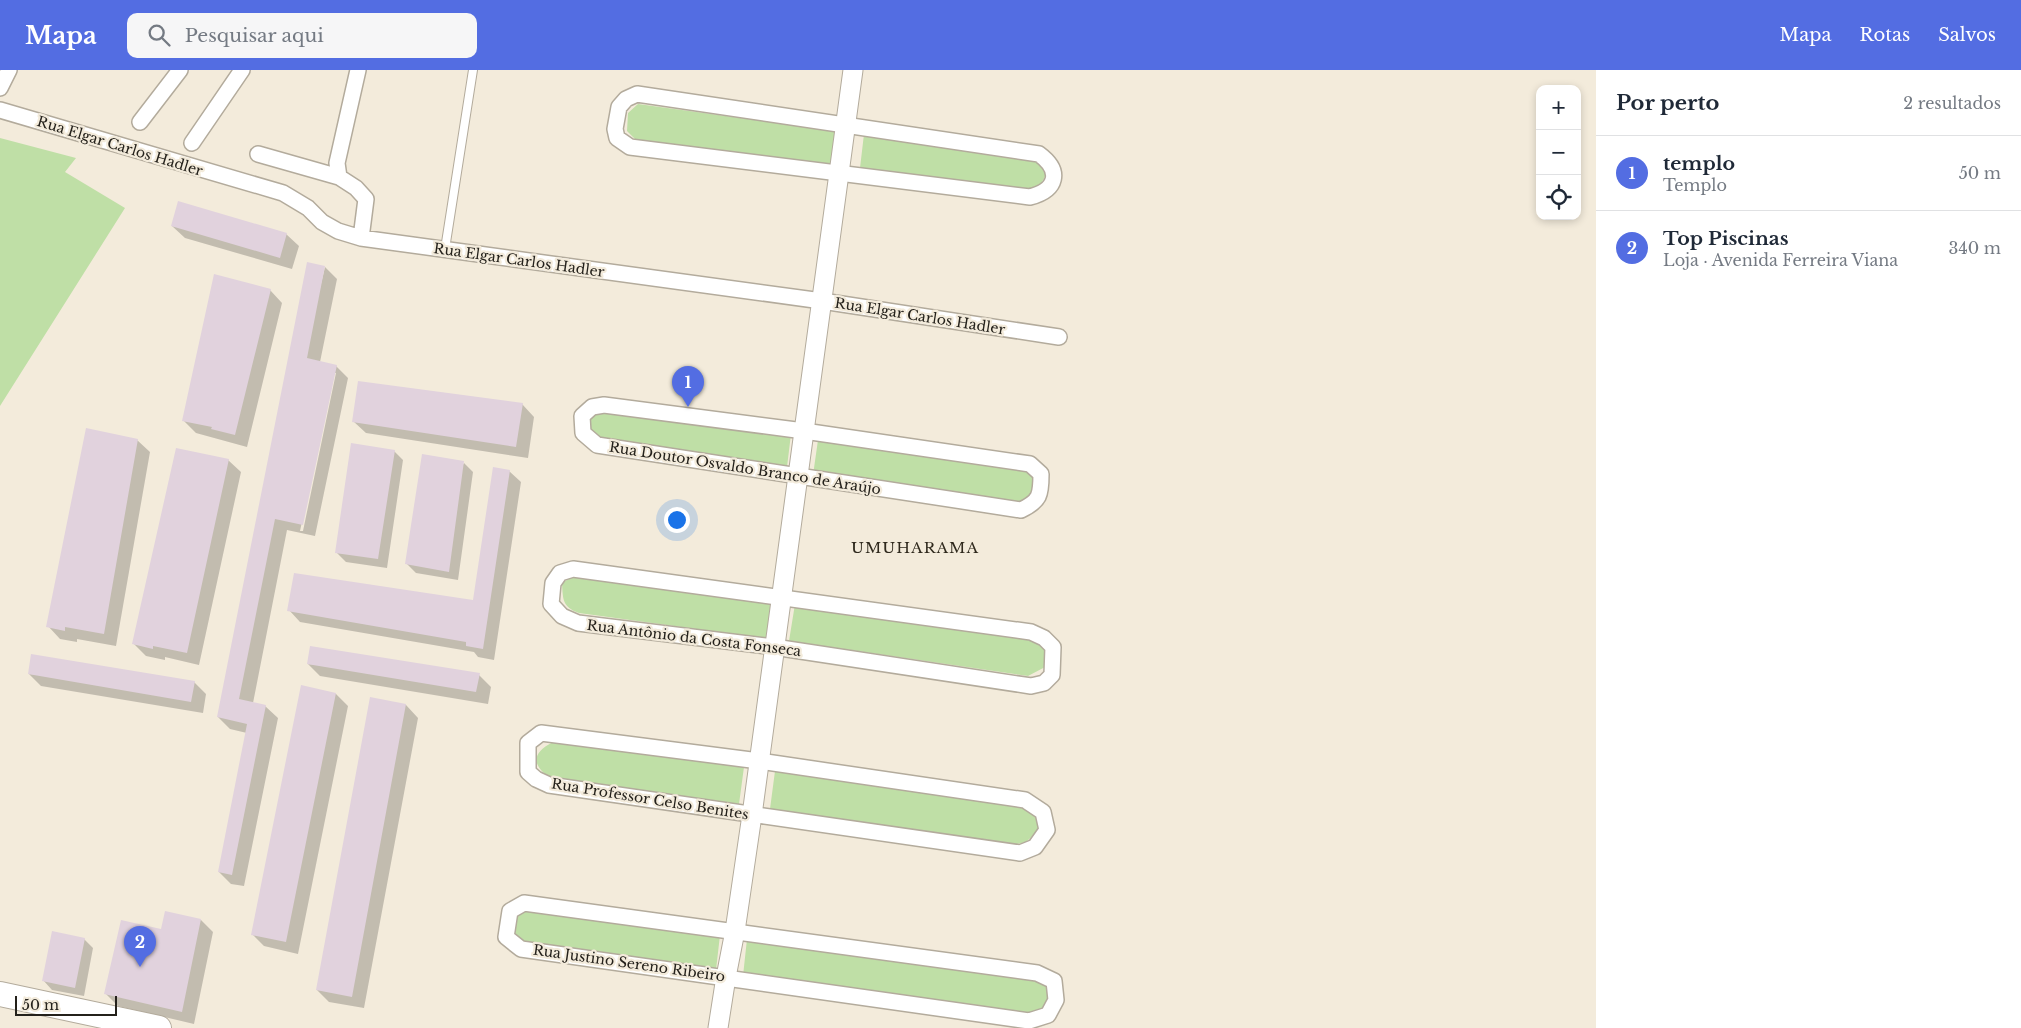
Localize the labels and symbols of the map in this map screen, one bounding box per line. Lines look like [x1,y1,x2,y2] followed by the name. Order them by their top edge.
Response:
[35,112,205,180] street label: Rua Elgar Carlos Hadler
[432,239,606,281] street label: Rua Elgar Carlos Hadler
[833,294,1007,338] street label: Rua Elgar Carlos Hadler
[672,366,704,407] pin: 1
[608,438,882,498] street label: Rua Doutor Osvaldo Branco de Araújo
[664,507,690,533] your location
[851,538,979,557] district label: UMUHARAMA
[586,616,803,660] street label: Rua Antônio da Costa Fonseca
[550,775,750,823] street label: Rua Professor Celso Benites
[124,926,156,967] pin: 2
[532,941,726,985] street label: Rua Justino Sereno Ribeiro
[15,993,118,1016] scale bar

